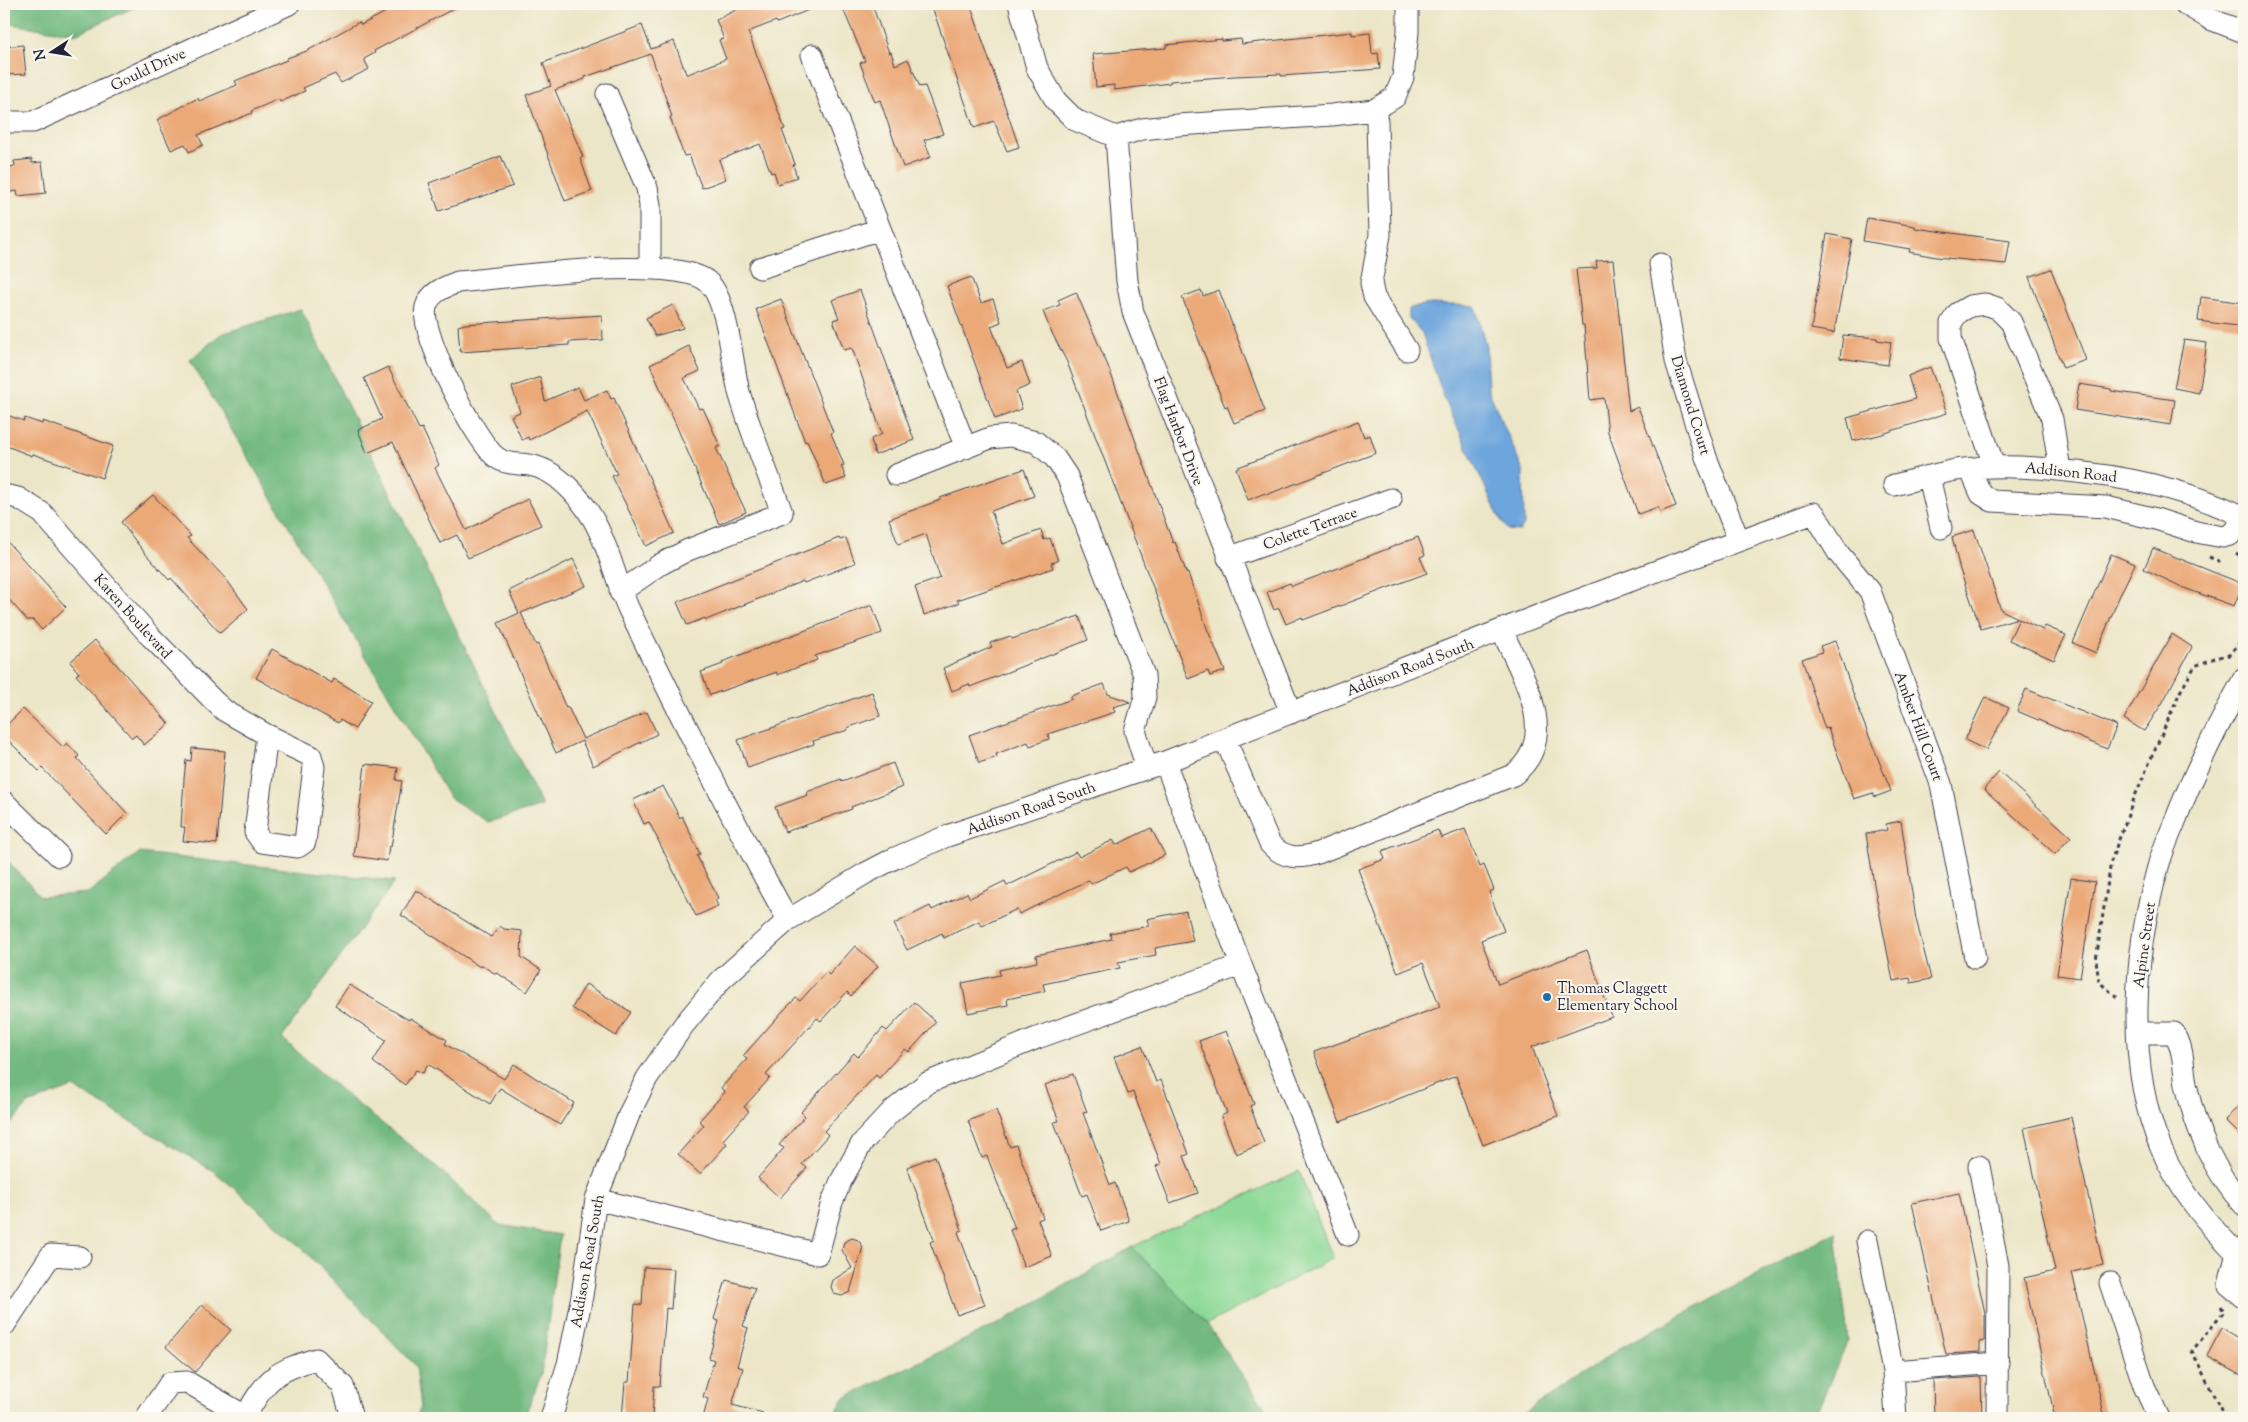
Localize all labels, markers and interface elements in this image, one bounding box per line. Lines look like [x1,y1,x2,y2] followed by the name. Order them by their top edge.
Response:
[28,28,78,78] north arrow
[108,44,190,97] street label: Gould Drive
[30,47,52,62] text: N
[1664,353,1715,458] street label: Diamond Court
[1147,374,1208,489] street label: Flag Harbor Drive
[2024,458,2118,489] street label: Addison Road
[1260,503,1361,556] street label: Colette Terrace
[88,570,176,665] street label: Karen Boulevard
[1344,634,1478,702] street label: Addison Road South
[1888,669,1947,784] street label: Amber Hill Court
[964,777,1099,841] street label: Addison Road South
[2129,901,2162,989] street label: Alpine Street
[1557,979,1678,1017] place label: Thomas Claggett Elementary School
[1541,991,1553,1003] marker: Thomas Claggett Elementary School
[566,1193,611,1330] street label: Addison Road South

